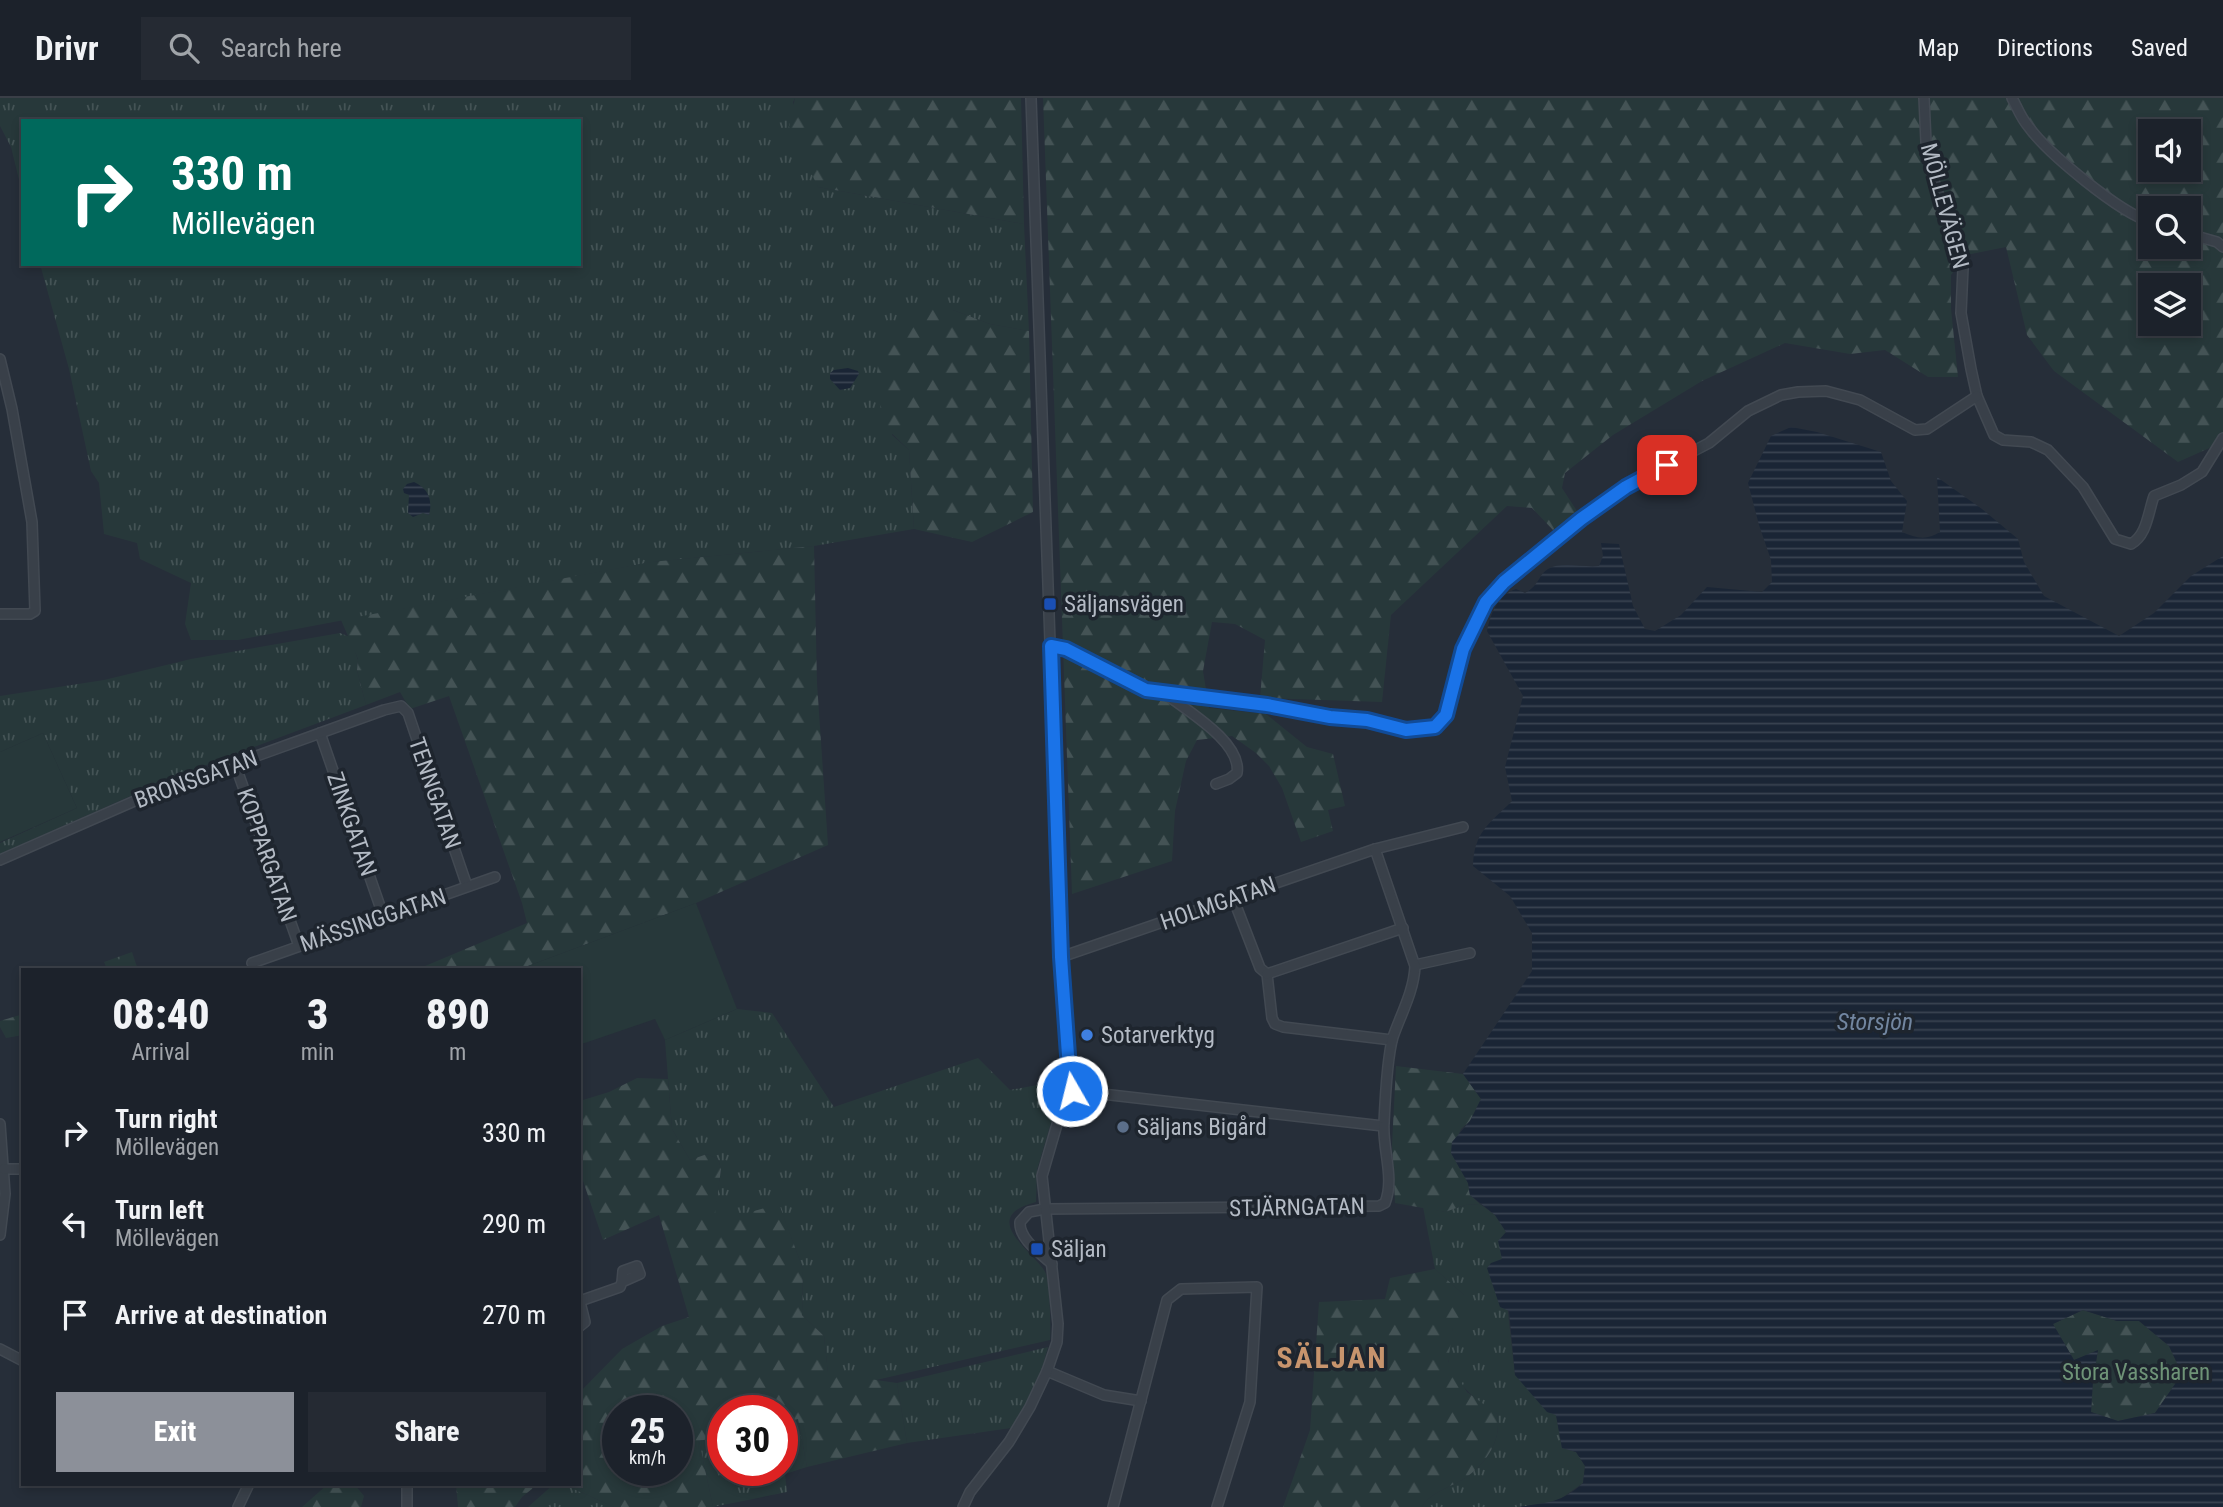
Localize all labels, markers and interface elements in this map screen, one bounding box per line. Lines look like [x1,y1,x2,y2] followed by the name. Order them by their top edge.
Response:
[141,17,631,80] search box
[35,29,99,68] text: Drivr
[165,29,203,67] icon: search
[221,33,342,63] text: Search here
[1918,34,1959,62] text: Map
[1997,34,2093,62] text: Directions
[2131,34,2188,62] text: Saved
[2138,119,2201,336] map controls
[2138,119,2201,182] button: sound
[1915,140,1975,272] street label: MÖLLEVÄGEN
[171,145,293,202] text: 330 m
[56,147,147,238] icon: right
[2138,196,2201,259] button: search
[171,204,316,242] text: Möllevägen
[2138,273,2201,336] button: layers
[1637,435,1697,495] pin
[1648,446,1686,484] icon: arrive
[1064,591,1184,618] place label: Säljansvägen
[1042,596,1058,612] marker: Säljansvägen
[403,734,466,852] street label: TENNGATAN
[131,745,261,814] street label: BRONSGATAN
[321,769,382,880] street label: ZINKGATAN
[231,785,302,925] street label: KOPPARGATAN
[1157,871,1279,936] street label: HOLMGATAN
[297,883,450,958] street label: MÄSSINGGATAN
[112,990,209,1039] text: 08:40
[307,990,328,1039] text: 3
[426,990,490,1039] text: 890
[1837,1008,1913,1036] water label: Storsjön
[1101,1022,1215,1049] place label: Sotarverktyg
[1079,1027,1095,1043] marker: Sotarverktyg
[132,1039,190,1066] text: Arrival
[301,1039,334,1066] text: min
[449,1039,466,1066] text: m
[1035,1054,1109,1128] position arrow
[115,1104,217,1134] text: Turn right
[56,1114,94,1152] icon: right
[1137,1114,1267,1141] place label: Säljans Bigård
[482,1118,546,1148] text: 330 m
[1115,1119,1131,1135] marker: Säljans Bigård
[115,1134,219,1161] text: Möllevägen
[1229,1193,1365,1222] street label: STJÄRNGATAN
[115,1195,204,1225] text: Turn left
[56,1205,94,1243] icon: left
[482,1209,546,1239] text: 290 m
[115,1225,219,1252] text: Möllevägen
[1051,1236,1107,1263] place label: Säljan
[1029,1241,1045,1257] marker: Säljan
[56,1296,94,1334] icon: arrive
[115,1300,327,1330] text: Arrive at destination
[482,1300,546,1330] text: 270 m
[1276,1340,1388,1375] district label: SÄLJAN
[2062,1359,2210,1386] park label: Stora Vassharen
[56,1392,294,1472] button: Exit
[308,1392,546,1472] button: Share
[707,1395,798,1486] speed limit sign: 30
[630,1411,665,1452] text: 25
[629,1447,666,1468] text: km/h

